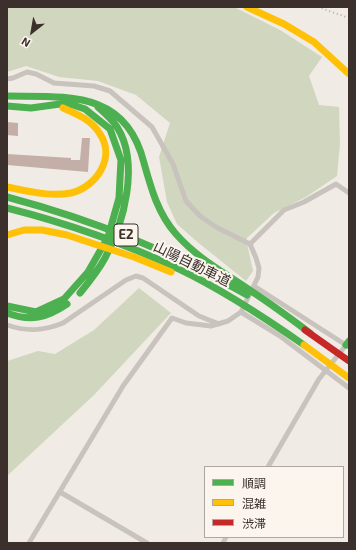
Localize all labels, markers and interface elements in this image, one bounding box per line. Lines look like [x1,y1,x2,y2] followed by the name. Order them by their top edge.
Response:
[12,12,52,52] north arrow
[19,35,32,50] text: N
[114,224,138,246] road number: E2
[151,238,233,290] street label: 山陽自動車道
[204,466,344,538] legend
[242,476,266,490] text: 順調
[242,496,266,510] text: 混雑
[242,516,266,530] text: 渋滞

